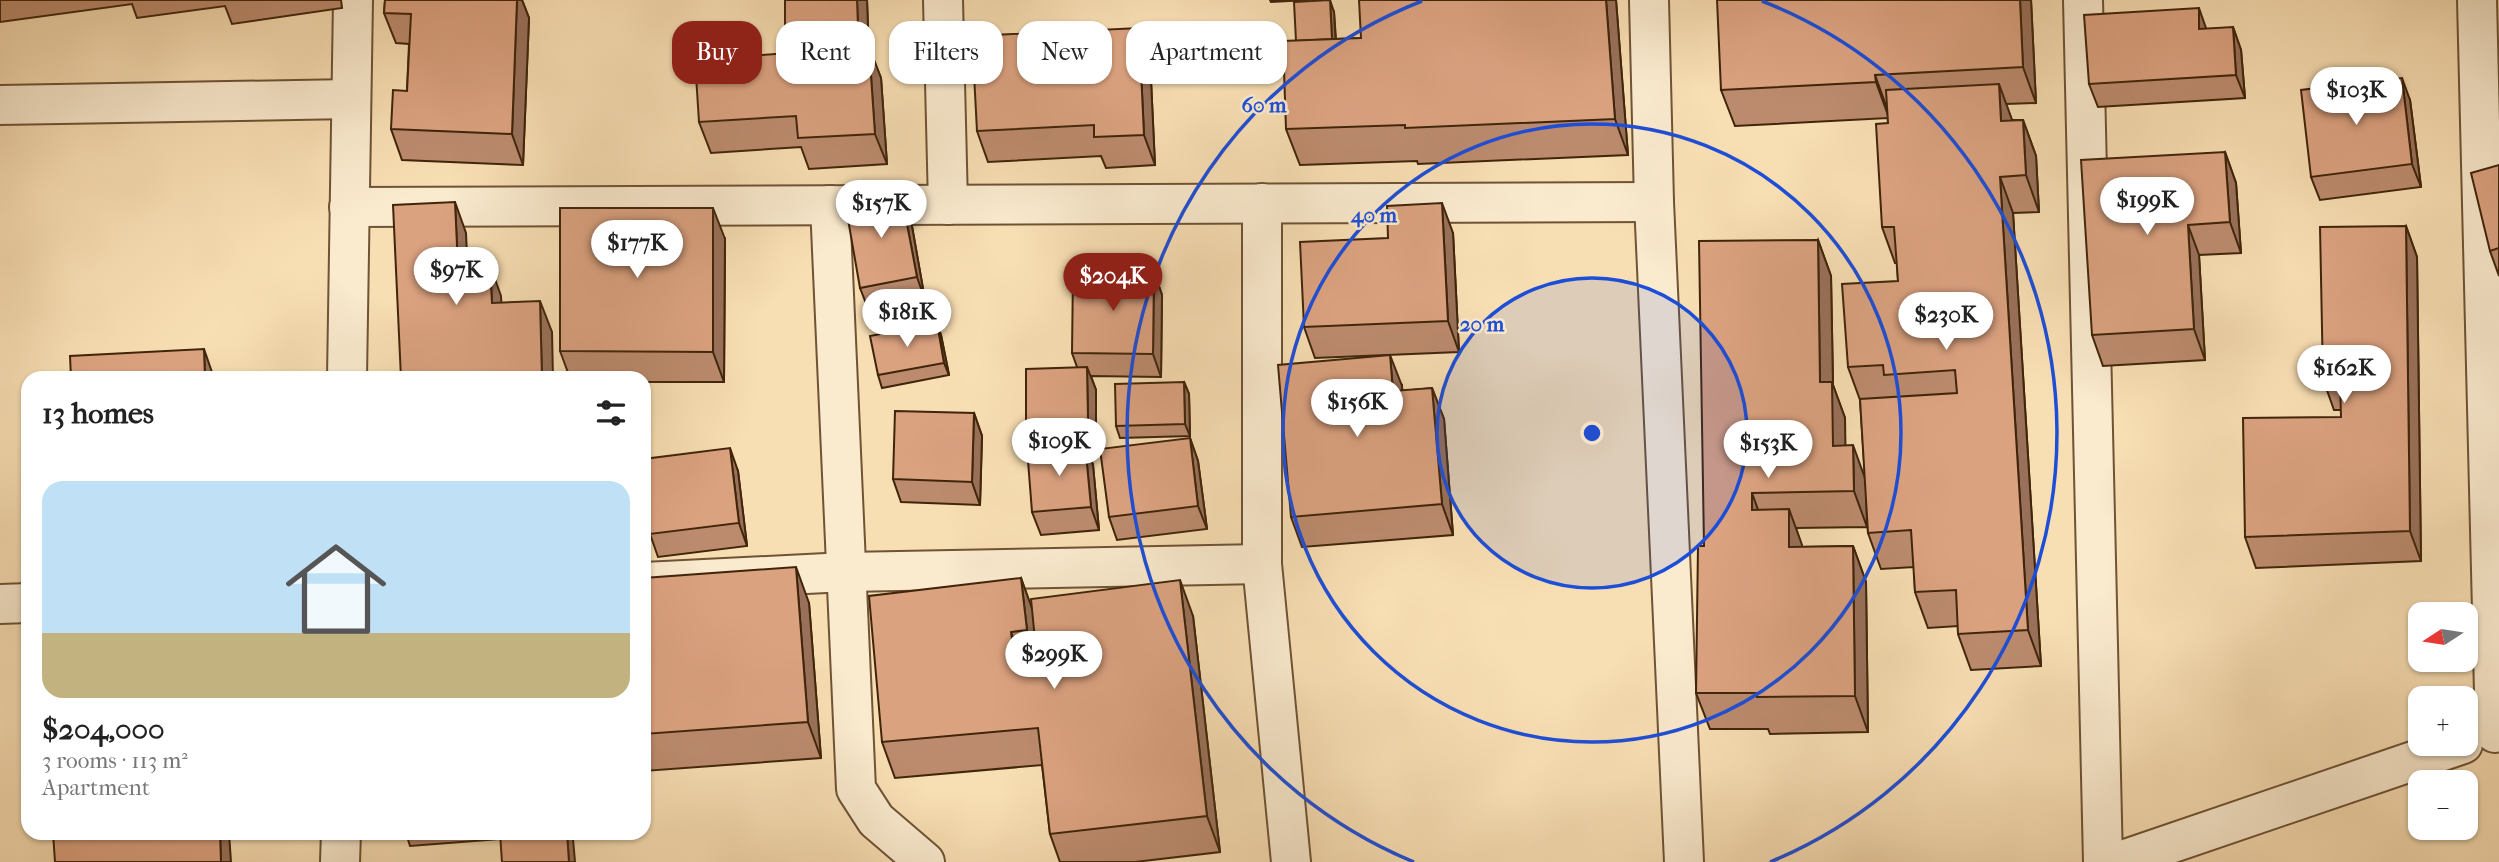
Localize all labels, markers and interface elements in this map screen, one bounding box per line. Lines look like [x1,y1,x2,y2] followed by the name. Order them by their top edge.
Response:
[672,21,762,84] chip: Buy
[776,21,875,84] chip: Rent
[889,21,1003,84] chip: Filters
[1017,21,1112,84] chip: New
[1126,21,1287,84] chip: Apartment
[2307,68,2405,127] pin: $103K
[2326,76,2386,103] text: $103K
[1242,93,1287,117] text: 60 m
[2098,177,2196,237] pin: $199K
[832,180,930,240] pin: $157K
[2116,186,2178,213] text: $199K
[852,189,910,216] text: $157K
[1350,203,1398,228] text: 40 m
[588,220,686,280] pin: $177K
[607,229,667,256] text: $177K
[415,247,497,307] pin: $97K
[1064,254,1162,313] pin: $204K
[430,256,482,283] text: $97K
[1079,262,1147,289] text: $204K
[858,290,956,349] pin: $181K
[1897,292,1995,352] pin: $230K
[878,298,936,325] text: $181K
[1914,301,1978,328] text: $230K
[1460,312,1505,336] text: 20 m
[2295,346,2393,405] pin: $162K
[2313,354,2375,381] text: $162K
[1308,380,1406,439] pin: $156K
[1327,388,1387,415] text: $156K
[592,394,630,432] icon: filters
[42,396,154,431] text: 13 homes
[1010,419,1108,478] pin: $109K
[1719,420,1817,480] pin: $153K
[1580,421,1604,445] centre of rings
[1028,427,1090,454] text: $109K
[1740,429,1796,456] text: $153K
[273,526,399,652] icon: home
[2408,602,2478,672] north arrow
[2408,602,2478,840] map controls
[1005,632,1103,691] pin: $299K
[1021,640,1087,667] text: $299K
[2408,686,2478,756] button: +
[42,712,165,747] text: $204,000
[42,747,188,774] text: 3 rooms · 113 m²
[2408,770,2478,840] button: −
[42,774,150,801] text: Apartment

